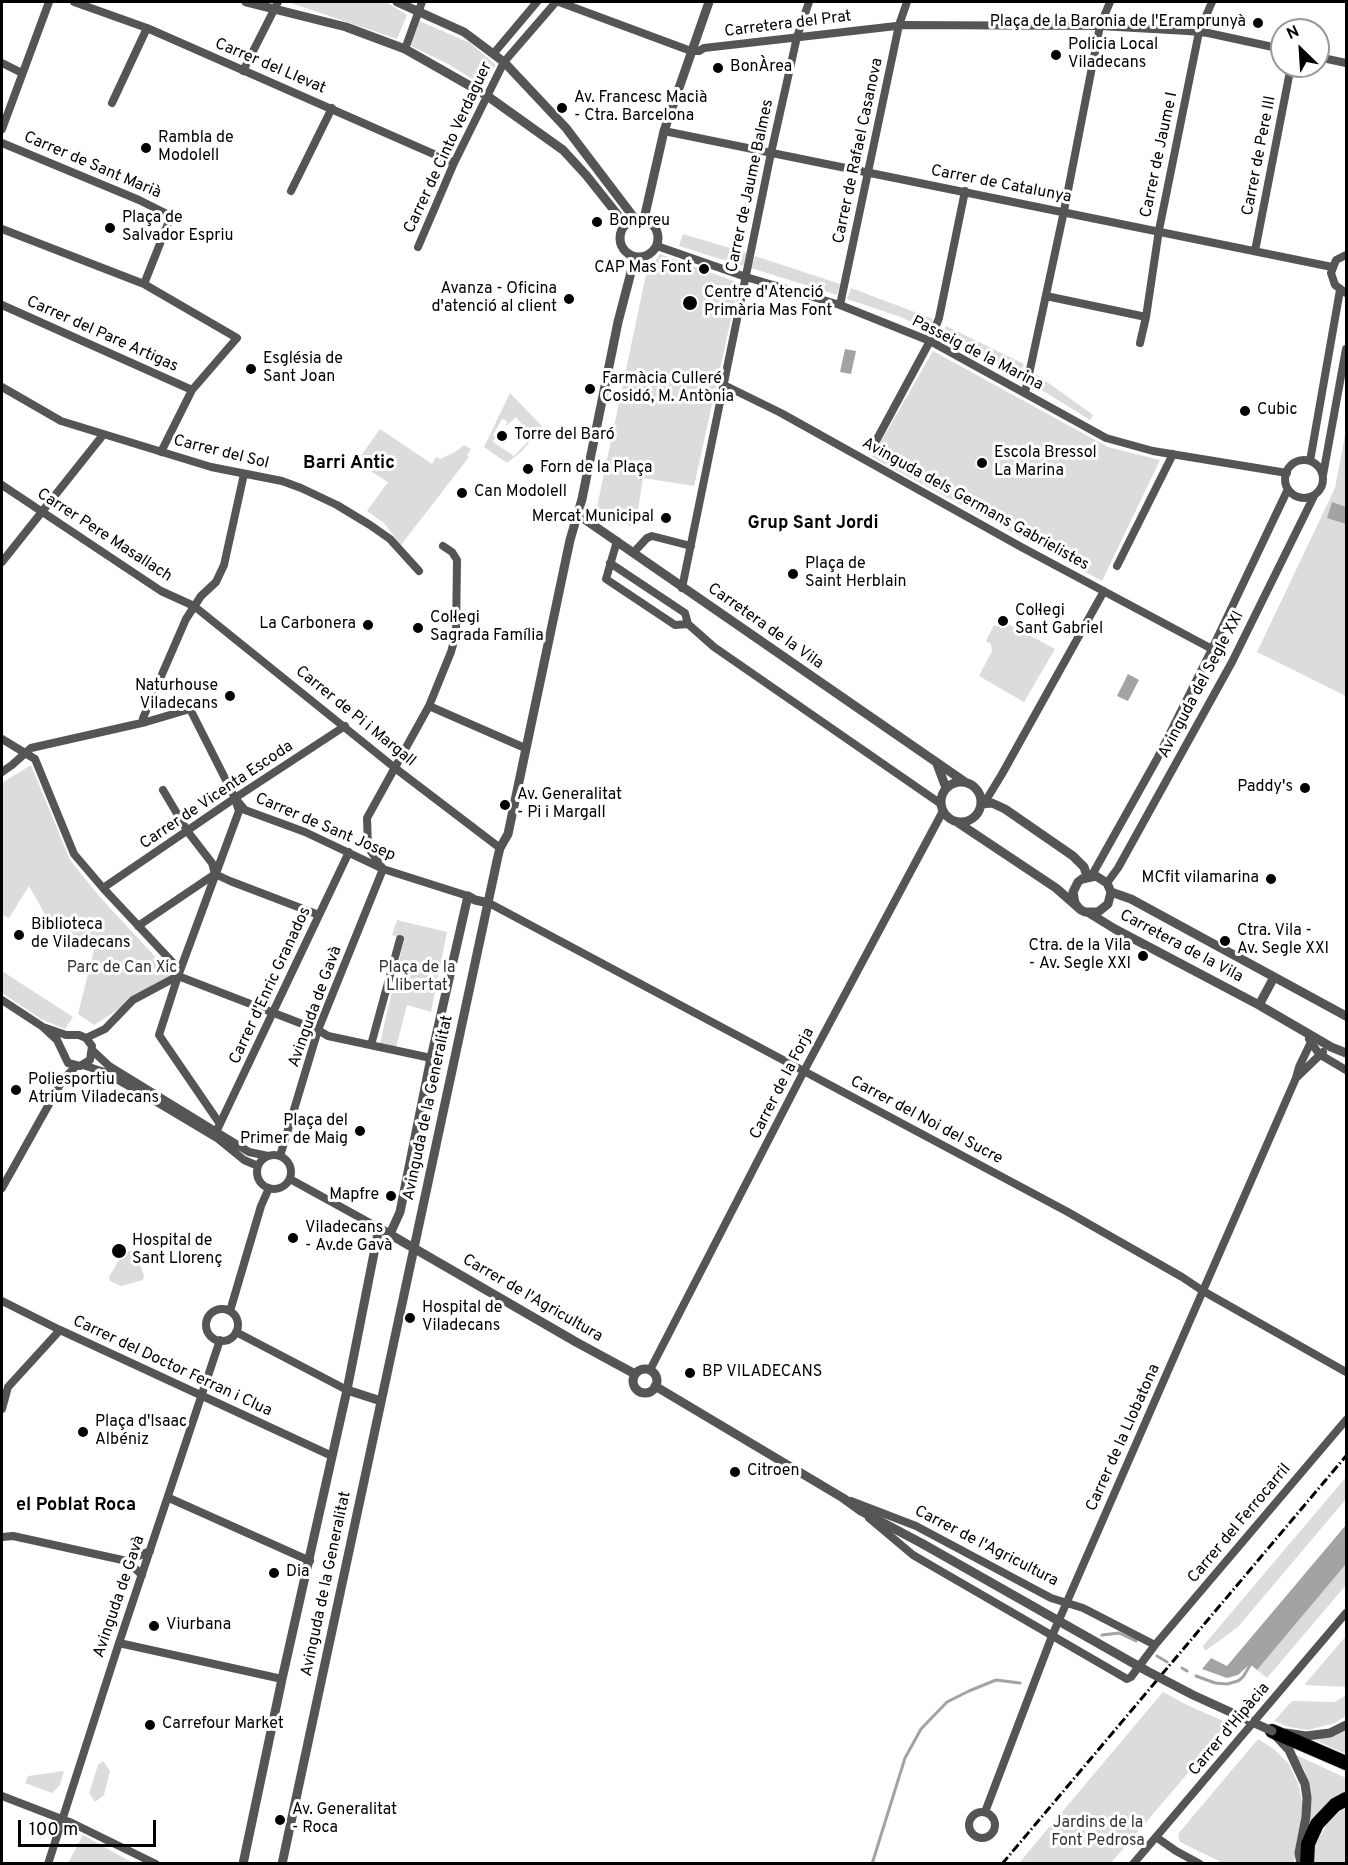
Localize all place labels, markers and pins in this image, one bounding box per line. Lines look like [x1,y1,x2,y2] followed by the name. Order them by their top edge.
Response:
[990,13,1246,33] place label: Plaça de la Baronia de l'Eramprunyà
[1251,16,1265,30] marker: Plaça de la Baronia de l'Eramprunyà
[1068,36,1158,74] place label: Policia Local Viladecans
[1049,48,1063,62] marker: Policia Local Viladecans
[730,58,792,78] place label: BonÀrea
[711,61,725,75] marker: BonÀrea
[574,89,707,127] place label: Av. Francesc Macià - Ctra. Barcelona
[555,101,569,115] marker: Av. Francesc Macià - Ctra. Barcelona
[158,129,234,167] place label: Rambla de Modolell
[139,141,153,155] marker: Rambla de Modolell
[122,209,234,247] place label: Plaça de Salvador Espriu
[609,212,670,232] place label: Bonpreu
[590,215,604,229] marker: Bonpreu
[103,221,117,235] marker: Plaça de Salvador Espriu
[594,259,692,279] place label: CAP Mas Font
[697,262,711,276] marker: CAP Mas Font
[432,280,557,318] place label: Avanza - Oficina d'atenció al client
[704,284,832,322] place label: Centre d'Atenció Primària Mas Font
[562,292,576,306] marker: Avanza - Oficina d'atenció al client
[681,294,699,312] marker: Centre d'Atenció Primària Mas Font
[263,350,343,388] place label: Església de Sant Joan
[244,362,258,376] marker: Església de Sant Joan
[602,370,734,408] place label: Farmàcia Culleré Cosidó, M. Antònia
[583,382,597,396] marker: Farmàcia Culleré Cosidó, M. Antònia
[1257,401,1297,421] place label: Cubic
[1238,404,1252,418] marker: Cubic
[514,426,615,446] place label: Torre del Baró
[495,429,509,443] marker: Torre del Baró
[994,444,1097,482] place label: Escola Bressol La Marina
[975,456,989,470] marker: Escola Bressol La Marina
[540,459,652,479] place label: Forn de la Plaça
[521,462,535,476] marker: Forn de la Plaça
[474,483,567,503] place label: Can Modolell
[455,486,469,500] marker: Can Modolell
[532,508,654,528] place label: Mercat Municipal
[659,511,673,525] marker: Mercat Municipal
[805,555,906,593] place label: Plaça de Saint Herblain
[786,567,800,581] marker: Plaça de Saint Herblain
[1015,602,1103,640] place label: Col·legi Sant Gabriel
[430,609,544,647] place label: Col·legi Sagrada Família
[996,614,1010,628] marker: Col·legi Sant Gabriel
[259,615,356,635] place label: La Carbonera
[361,618,375,632] marker: La Carbonera
[411,621,425,635] marker: Col·legi Sagrada Família
[135,677,218,715] place label: Naturhouse Viladecans
[223,689,237,703] marker: Naturhouse Viladecans
[1237,778,1293,798] place label: Paddy's
[1298,781,1312,795] marker: Paddy's
[517,786,622,824] place label: Av. Generalitat - Pi i Margall
[498,798,512,812] marker: Av. Generalitat - Pi i Margall
[1142,869,1259,889] place label: MCfit vilamarina
[1264,872,1278,886] marker: MCfit vilamarina
[31,916,131,954] place label: Biblioteca de Viladecans
[1237,922,1329,960] place label: Ctra. Vila - Av. Segle XXI
[12,928,26,942] marker: Biblioteca de Viladecans
[1218,934,1232,948] marker: Ctra. Vila - Av. Segle XXI
[1029,937,1131,975] place label: Ctra. de la Vila - Av. Segle XXI
[1136,949,1150,963] marker: Ctra. de la Vila - Av. Segle XXI
[28,1071,159,1109] place label: Poliesportiu Atrium Viladecans
[9,1083,23,1097] marker: Poliesportiu Atrium Viladecans
[240,1112,348,1150] place label: Plaça del Primer de Maig
[353,1124,367,1138] marker: Plaça del Primer de Maig
[329,1186,379,1206] place label: Mapfre
[384,1189,398,1203] marker: Mapfre
[305,1219,392,1257] place label: Viladecans - Av.de Gavà
[286,1231,300,1245] marker: Viladecans - Av.de Gavà
[132,1232,223,1270] place label: Hospital de Sant Llorenç
[110,1242,128,1260] marker: Hospital de Sant Llorenç
[422,1299,502,1337] place label: Hospital de Viladecans
[403,1311,417,1325] marker: Hospital de Viladecans
[702,1363,822,1383] place label: BP VILADECANS
[683,1366,697,1380] marker: BP VILADECANS
[95,1413,187,1451] place label: Plaça d'Isaac Albéniz
[76,1425,90,1439] marker: Plaça d'Isaac Albéniz
[747,1462,800,1482] place label: Citroen
[728,1465,742,1479] marker: Citroen
[286,1563,309,1583] place label: Dia
[267,1566,281,1580] marker: Dia
[166,1616,231,1636] place label: Viurbana
[147,1619,161,1633] marker: Viurbana
[162,1715,284,1735] place label: Carrefour Market
[143,1718,157,1732] marker: Carrefour Market
[292,1801,397,1839] place label: Av. Generalitat - Roca
[273,1813,287,1827] marker: Av. Generalitat - Roca

